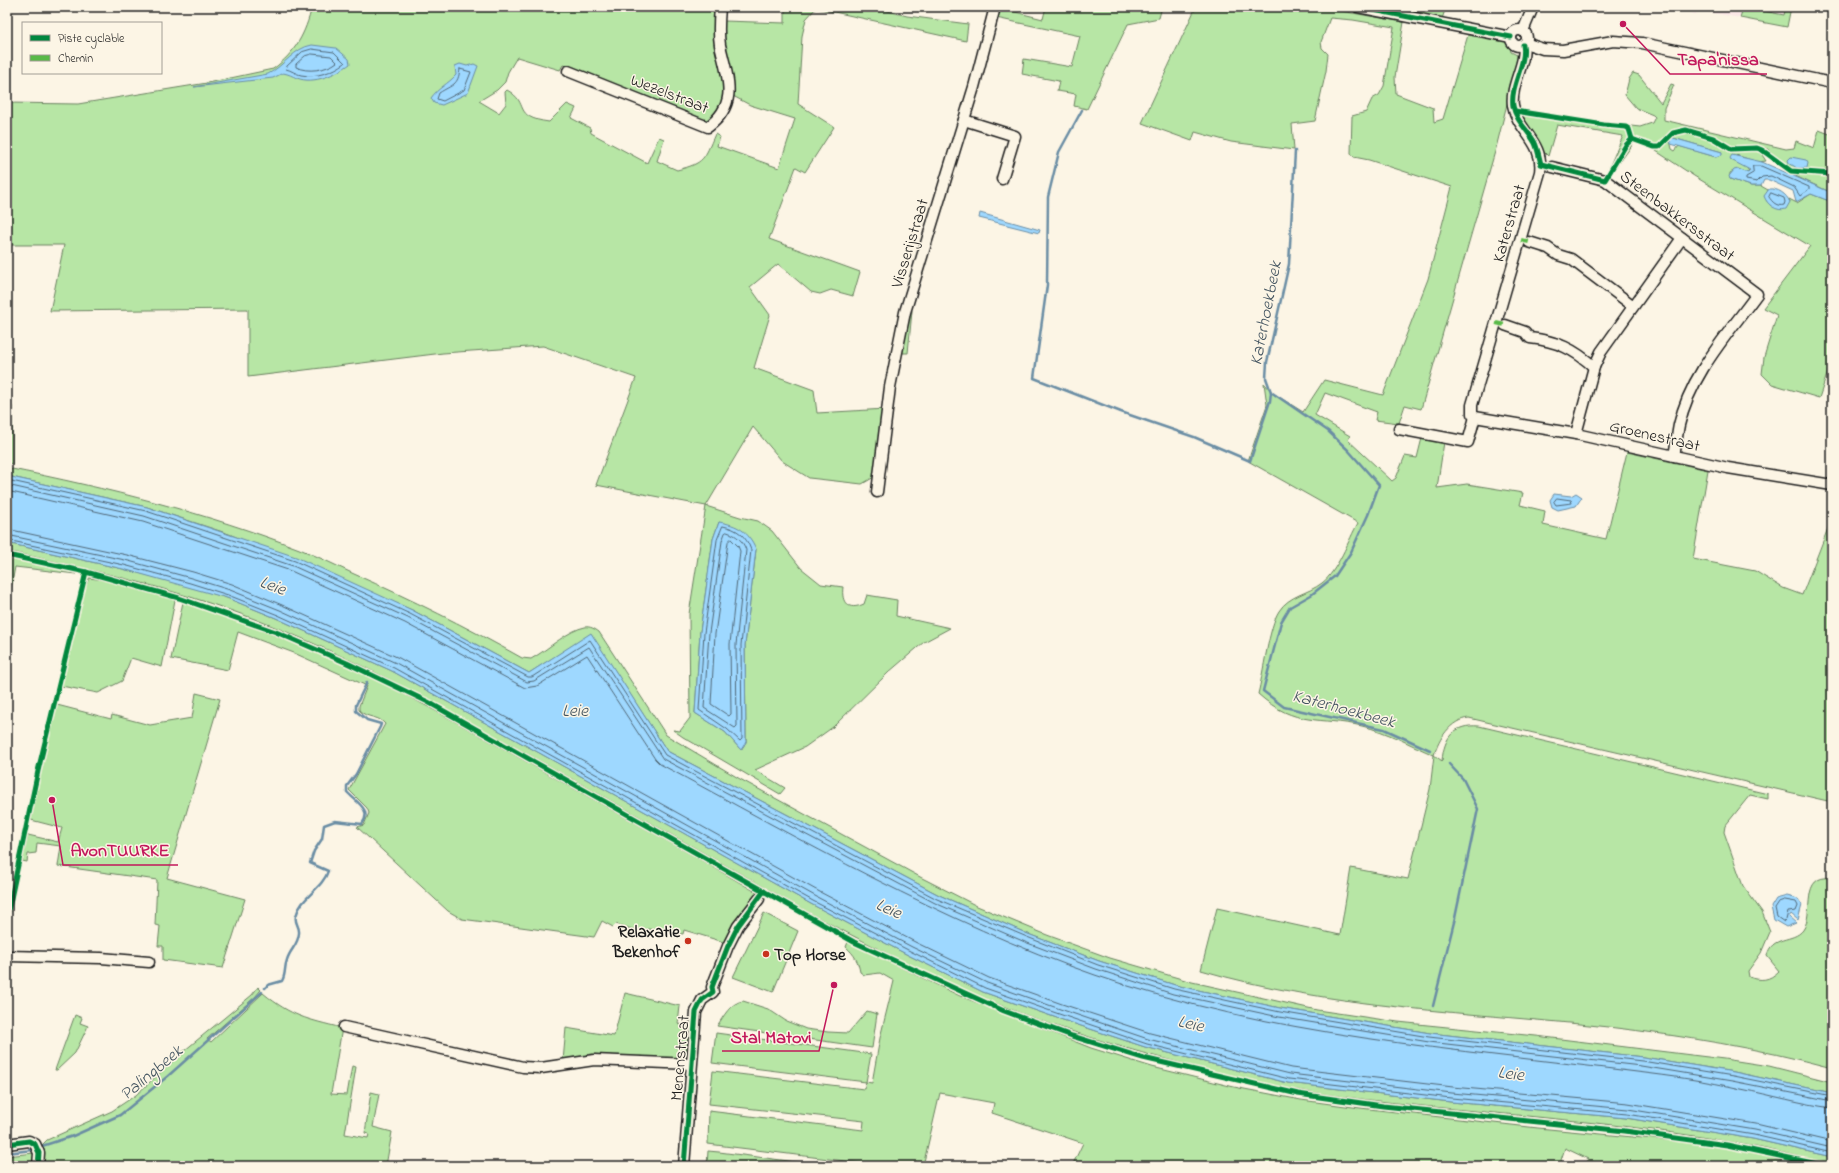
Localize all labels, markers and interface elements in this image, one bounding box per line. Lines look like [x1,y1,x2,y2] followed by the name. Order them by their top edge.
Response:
[22,22,162,74] legend
[58,30,125,49] text: Piste cyclable
[1670,44,1767,74] callout: Tapa'nissa
[1677,48,1759,74] text: Tapa'nissa
[58,50,93,68] text: Chemin
[627,68,713,121] street label: Wezelstraat
[1614,165,1740,268] street label: Steenbakkersstraat
[1486,181,1533,265] street label: Katerstraat
[885,195,936,292] street label: Visserijstraat
[1244,258,1290,368] water label: Katerhoekbeek
[1607,414,1703,459] street label: Groenestraat
[255,570,290,604] water label: Leie
[1289,684,1399,736] water label: Katerhoekbeek
[562,699,589,725] water label: Leie
[63,835,178,865] callout: AvonTUURKE
[71,839,170,865] text: AvonTUURKE
[871,893,906,927] water label: Leie
[612,920,681,965] place label: Relaxatie Bekenhof
[683,936,693,946] marker: Relaxatie Bekenhof
[774,943,847,968] place label: Top Horse
[761,949,771,959] marker: Top Horse
[1175,1009,1207,1041] water label: Leie
[664,1014,697,1102] street label: Menenstraat
[722,1021,819,1051] callout: Stal Matovi
[730,1026,812,1052] text: Stal Matovi
[115,1039,190,1108] water label: Palingbeek
[1496,1060,1526,1090] water label: Leie

